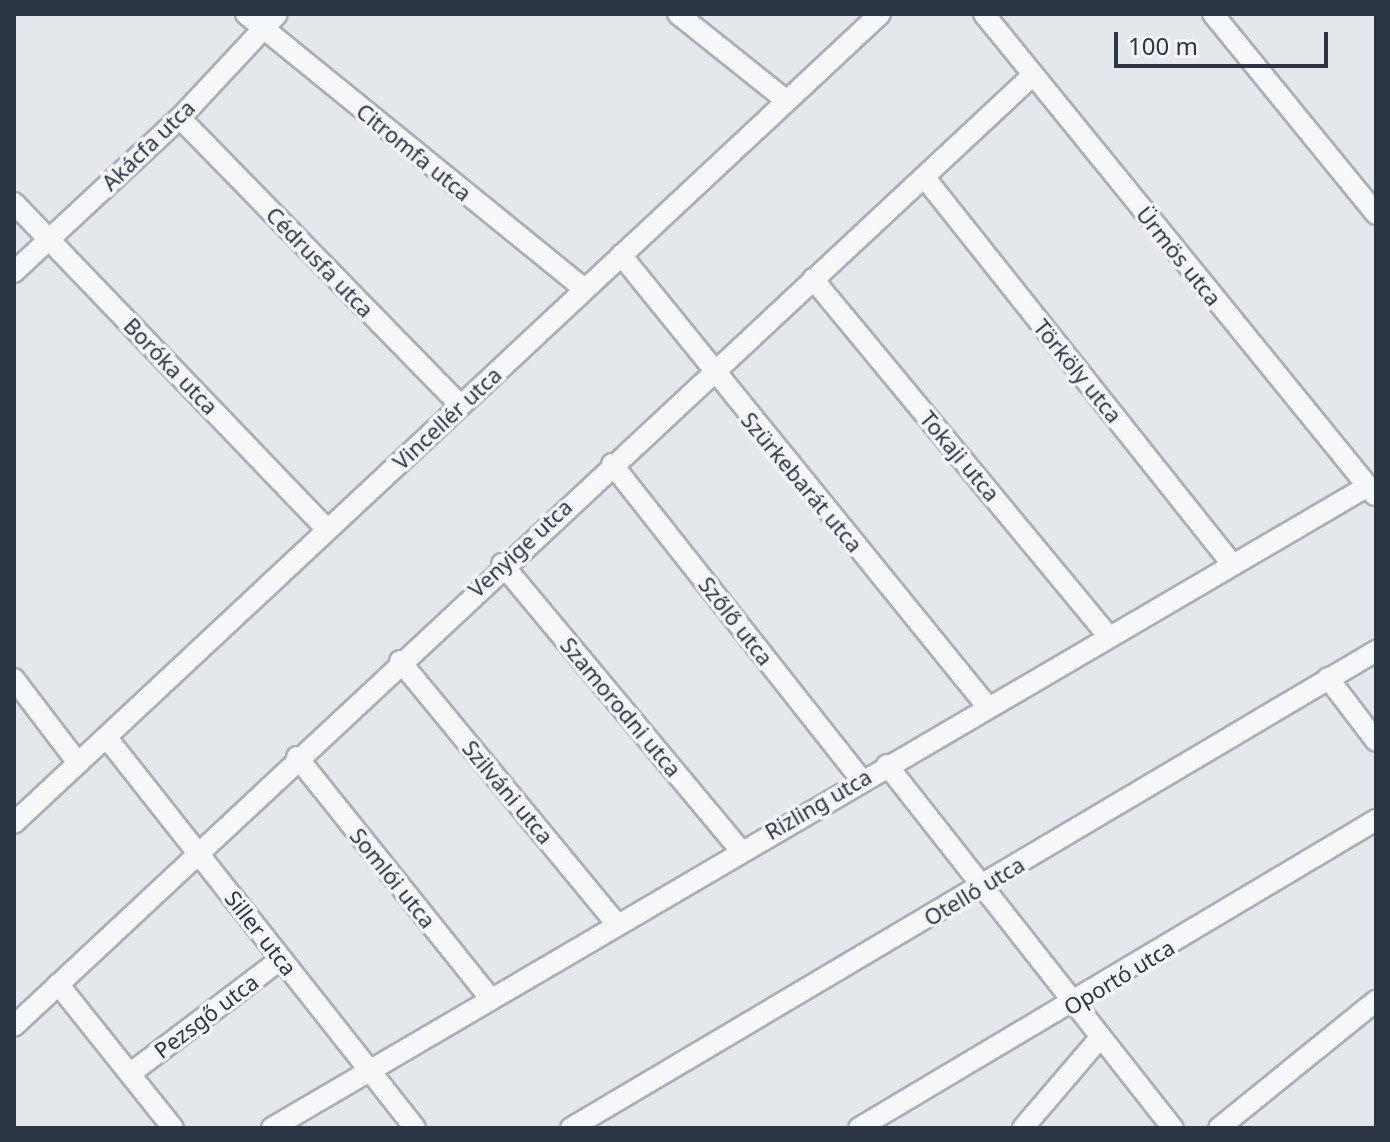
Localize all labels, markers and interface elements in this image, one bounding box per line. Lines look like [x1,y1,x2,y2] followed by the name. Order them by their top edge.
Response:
[1118,16,1332,66] scale bar
[1128,29,1198,62] text: 100 m
[96,94,200,196] street label: Akácfa utca
[351,98,477,206] street label: Citromfa utca
[261,201,379,323] street label: Cédrusfa utca
[1131,201,1227,311] street label: Ürmös utca
[118,312,224,420] street label: Boróka utca
[1028,314,1128,428] street label: Törköly utca
[387,361,507,475] street label: Vincellér utca
[915,406,1005,506] street label: Tokaji utca
[736,407,868,557] street label: Szürkebarát utca
[463,493,577,603] street label: Venyige utca
[693,572,779,670] street label: Szőlő utca
[555,632,687,782] street label: Szamorodni utca
[457,735,559,849] street label: Szilváni utca
[760,763,876,845] street label: Rizling utca
[345,823,441,933] street label: Somlói utca
[919,851,1029,931] street label: Otelló utca
[220,885,302,981] street label: Siller utca
[1059,934,1179,1020] street label: Oportó utca
[149,968,263,1064] street label: Pezsgő utca

